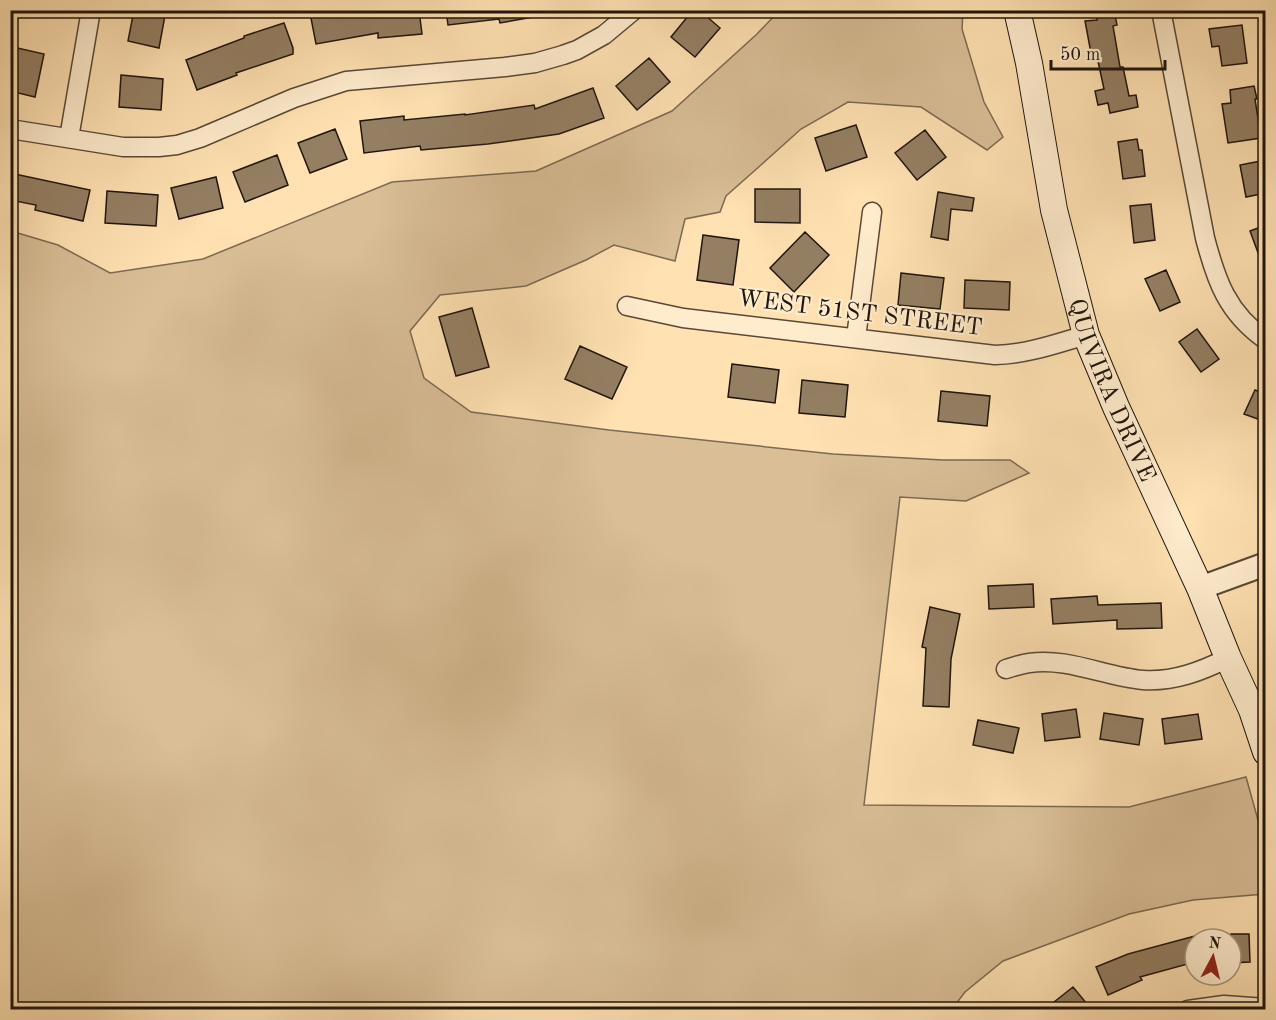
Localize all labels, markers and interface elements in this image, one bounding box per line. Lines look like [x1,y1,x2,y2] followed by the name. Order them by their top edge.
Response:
[1051,33,1165,71] scale bar
[1060,46,1100,64] text: 50 m
[736,287,984,341] street label: WEST 51ST STREET
[1063,296,1159,486] street label: QUIVIRA DRIVE
[1183,927,1243,987] north arrow
[1208,935,1222,953] text: N

